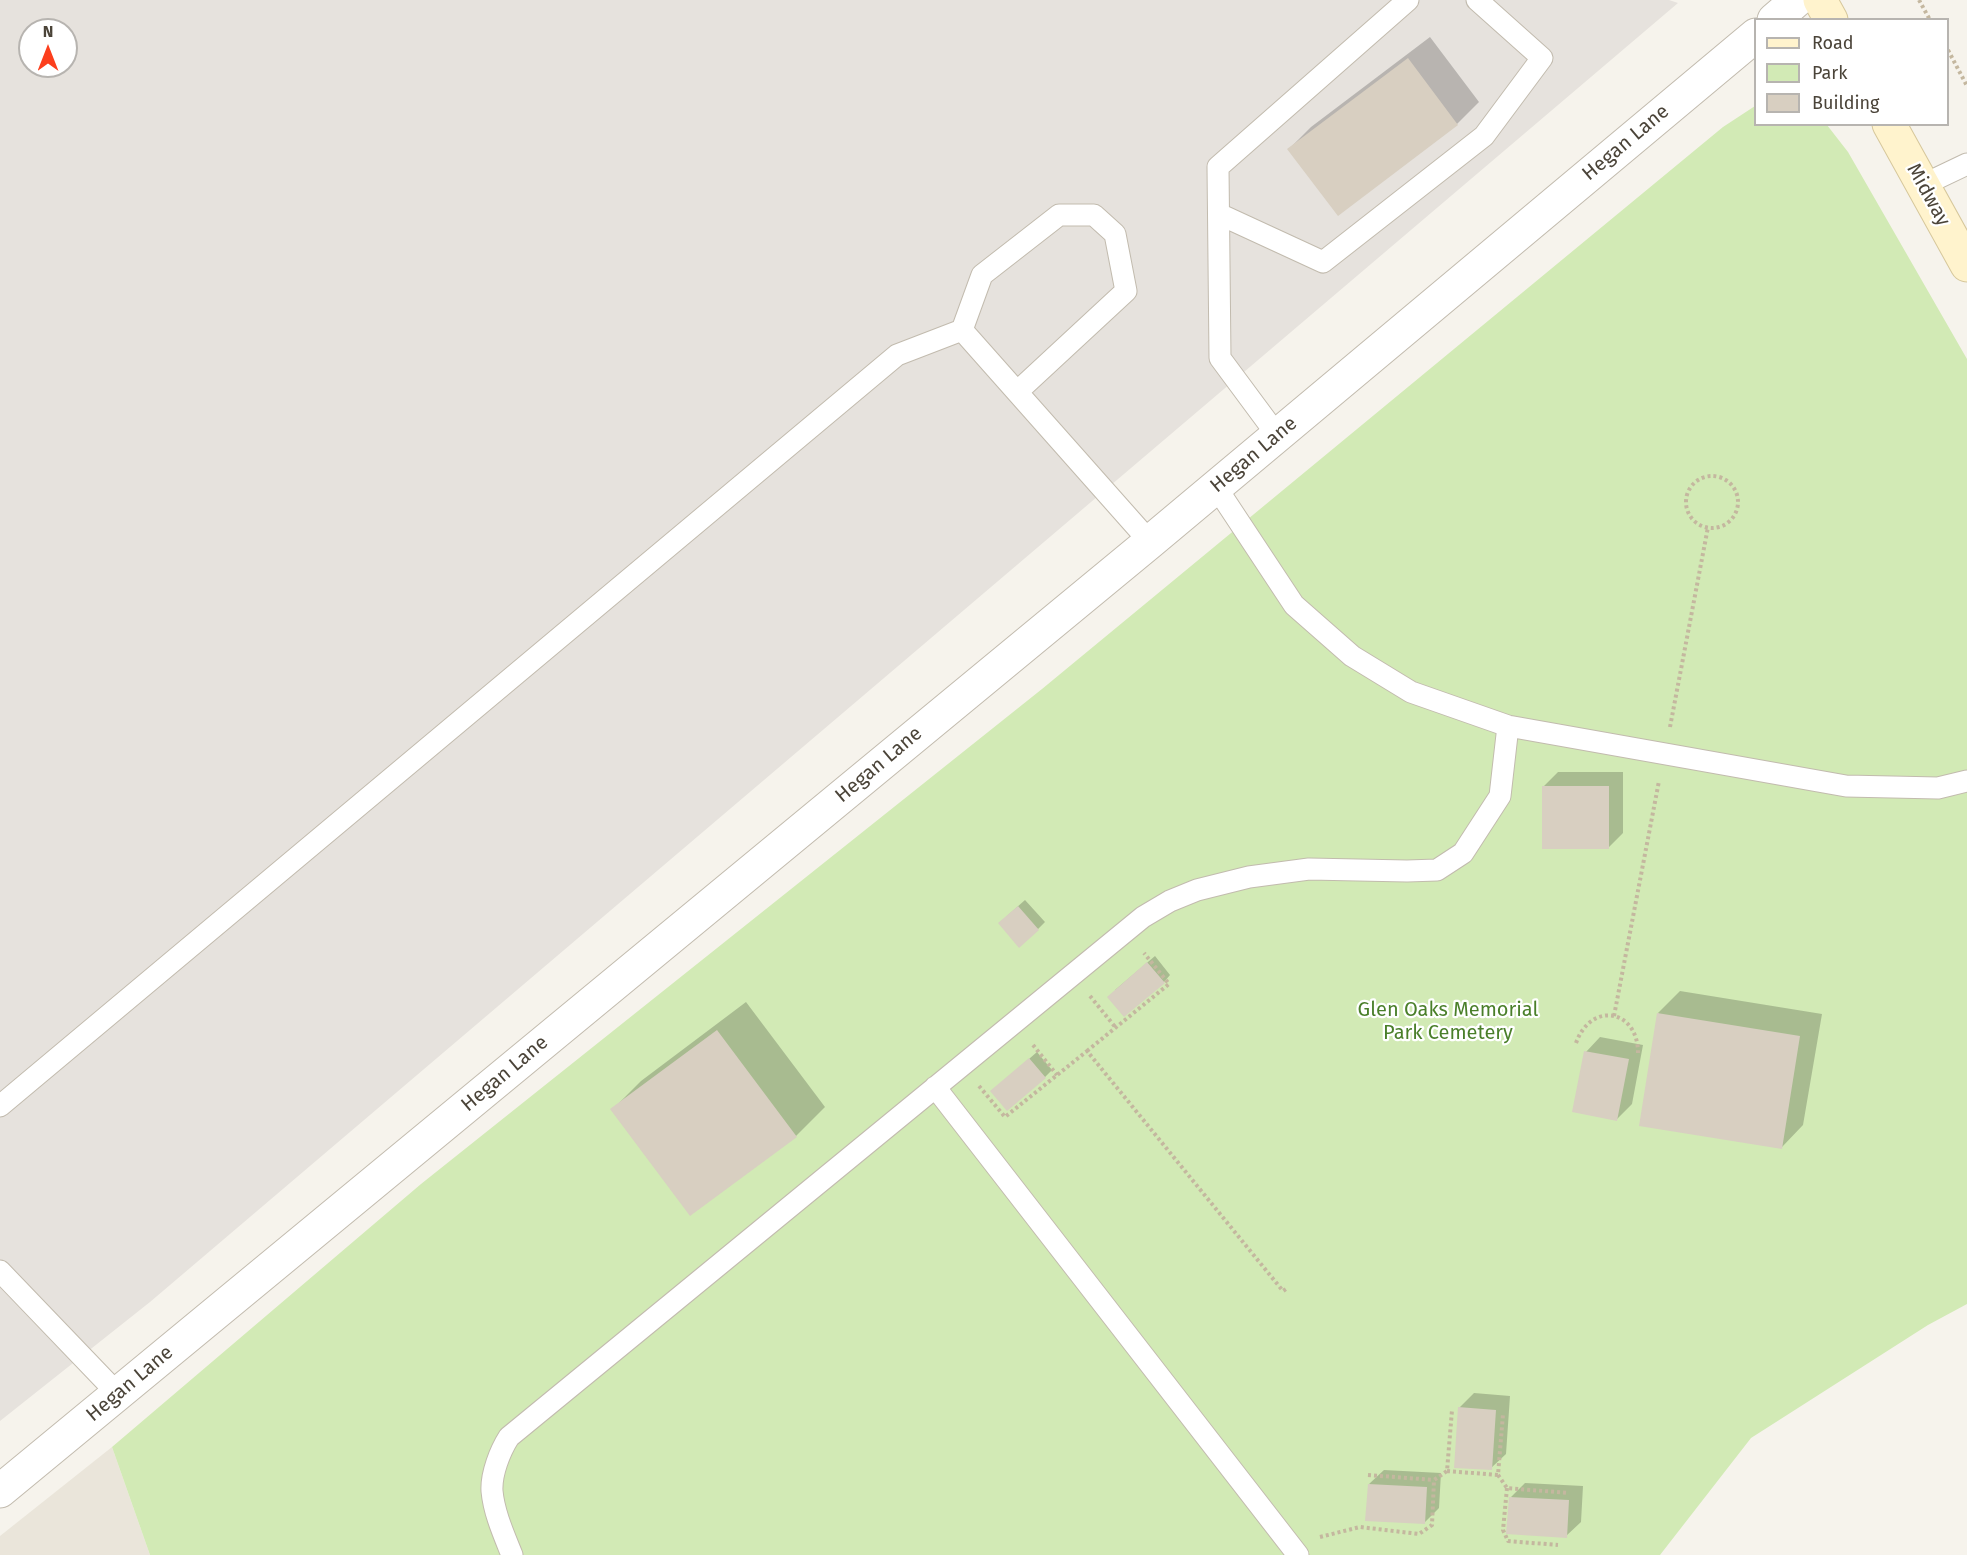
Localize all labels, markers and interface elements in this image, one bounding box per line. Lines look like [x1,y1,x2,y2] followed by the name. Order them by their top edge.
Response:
[18,18,78,78] north arrow
[1754,18,1949,126] legend
[43,22,53,41] text: N
[1812,32,1854,54] text: Road
[1812,62,1847,84] text: Park
[1812,92,1879,114] text: Building
[1578,100,1674,186] street label: Hegan Lane
[1901,160,1955,230] street label: Midway
[1206,412,1302,498] street label: Hegan Lane
[831,722,927,808] street label: Hegan Lane
[1358,998,1538,1045] park label: Glen Oaks Memorial Park Cemetery
[457,1031,553,1117] street label: Hegan Lane
[82,1341,178,1427] street label: Hegan Lane

